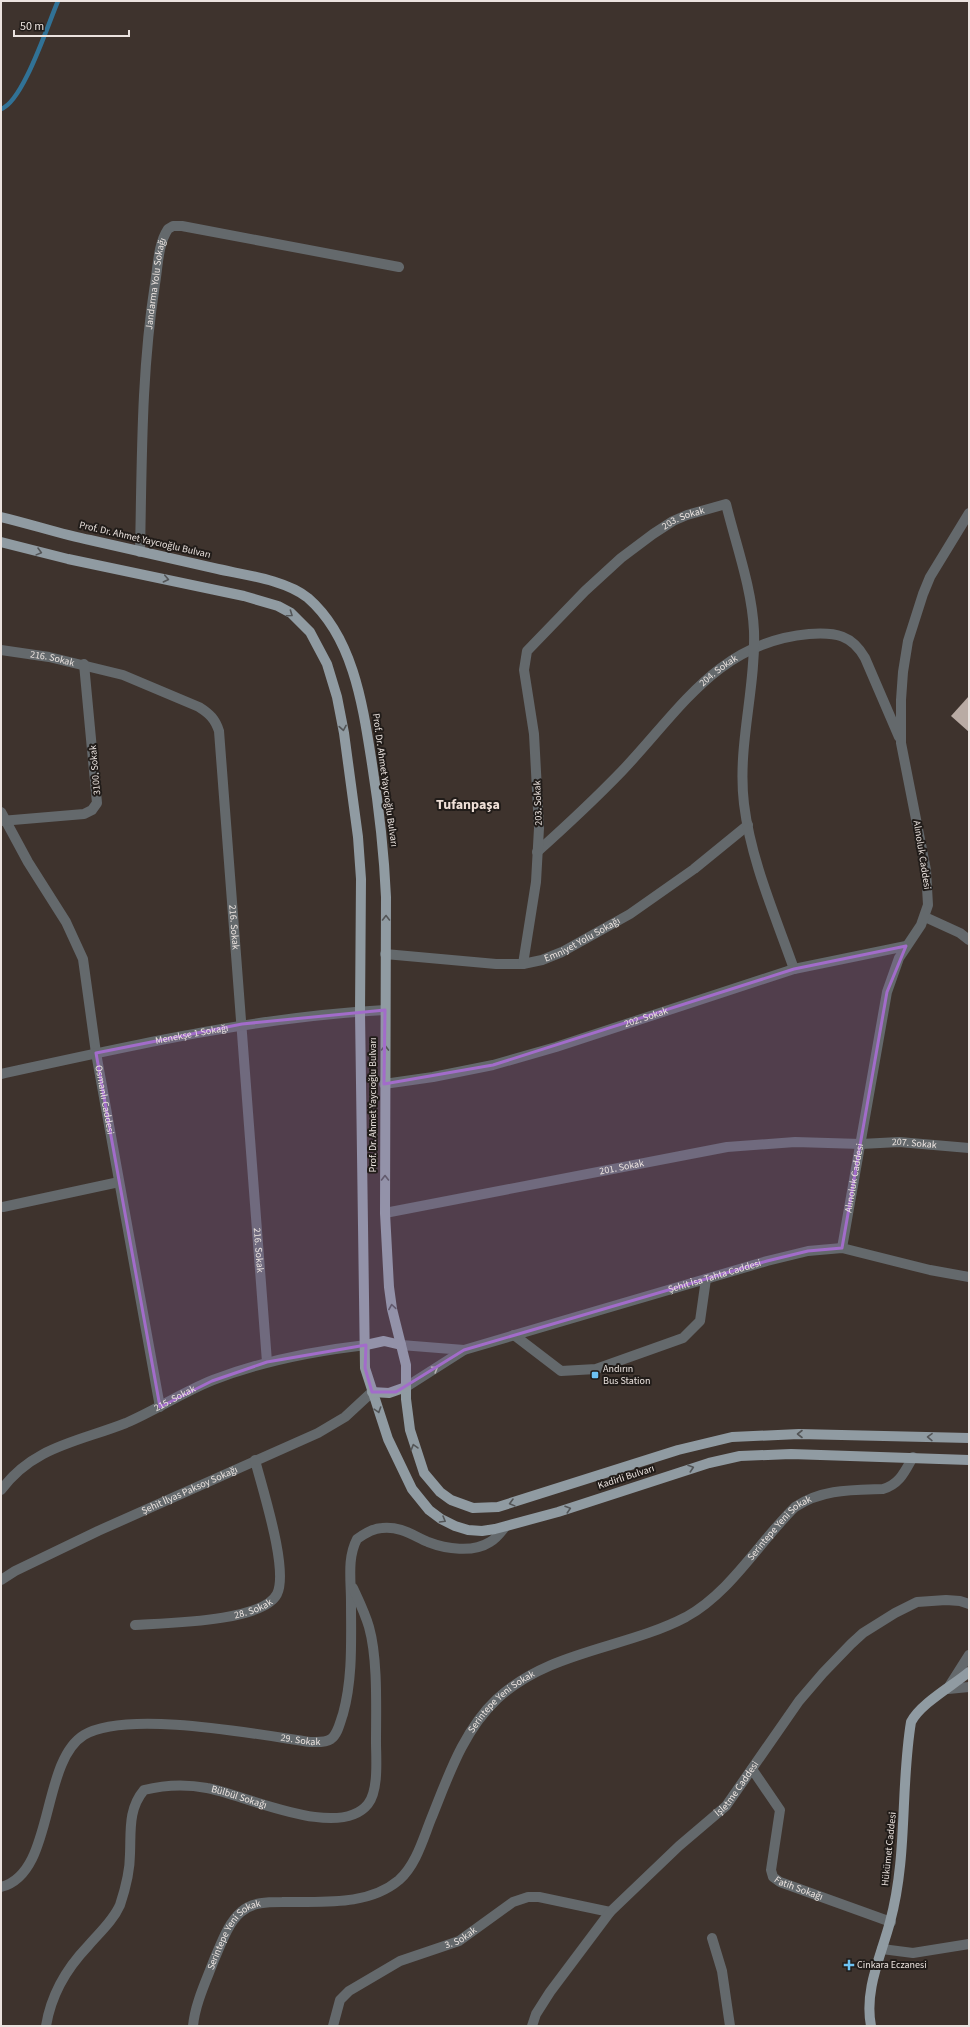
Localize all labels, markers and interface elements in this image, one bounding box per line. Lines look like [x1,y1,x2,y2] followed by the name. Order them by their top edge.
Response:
[14,12,129,38] scale bar
[20,18,44,35] text: 50 m
[142,236,170,330] street label: Jandarma Yolu Sokağı
[659,503,706,533] street label: 203. Sokak
[78,518,212,562] street label: Prof. Dr. Ahmet Yaycıoğlu Bulvarı
[35,547,42,555] one-way arrow
[163,574,169,582] one-way arrow
[286,609,293,617] one-way arrow
[29,647,76,670] street label: 216. Sokak
[696,651,740,690] street label: 204. Sokak
[369,712,401,848] street label: Prof. Dr. Ahmet Yaycıoğlu Bulvarı
[338,725,347,731] one-way arrow
[86,744,104,796] street label: 3100. Sokak
[530,780,546,826] street label: 203. Sokak
[436,795,500,815] district label: Tufanpaşa
[910,819,934,891] street label: Alınoluk Caddesi
[225,904,243,950] street label: 216. Sokak
[542,914,623,965] street label: Emniyet Yolu Sokağı
[382,915,390,921] one-way arrow
[622,1004,670,1031] street label: 202. Sokak
[154,1021,229,1048] street label: Menekşe 1 Sokağı
[366,1038,380,1172] street label: Prof. Dr. Ahmet Yaycıoğlu Bulvarı
[381,1045,389,1051] one-way arrow
[91,1064,118,1136] street label: Osmanlı Caddesi
[892,1135,937,1152] street label: 207. Sokak
[841,1142,867,1214] street label: Alınoluk Caddesi
[598,1156,645,1178] street label: 201. Sokak
[381,1175,389,1181] one-way arrow
[250,1227,267,1273] street label: 216. Sokak
[666,1256,763,1297] street label: Şehit İsa Tahta Caddesi
[388,1304,397,1310] one-way arrow
[603,1362,650,1388] place label: Andırın Bus Station
[431,1366,438,1373] one-way arrow
[590,1370,600,1380] marker: Andırın Bus Station
[152,1382,198,1415] street label: 215. Sokak
[373,1407,381,1414] one-way arrow
[797,1430,803,1438] one-way arrow
[927,1433,933,1441] one-way arrow
[410,1443,419,1450] one-way arrow
[596,1461,656,1493] street label: Kadirli Bulvarı
[139,1463,240,1518] street label: Şehit İlyas Paksoy Sokağı
[688,1465,695,1473] one-way arrow
[744,1492,814,1564] street label: Serintepe Yeni Sokak
[509,1498,516,1507] one-way arrow
[564,1505,571,1514] one-way arrow
[439,1515,446,1522] one-way arrow
[233,1595,276,1622] street label: 28. Sokak
[465,1667,537,1736] street label: Serintepe Yeni Sokak
[280,1731,320,1749] street label: 29. Sokak
[711,1758,762,1820] street label: İşletme Caddesi
[210,1782,269,1812] street label: Bülbül Sokağı
[878,1811,900,1887] street label: Hükümet Caddesi
[771,1873,825,1904] street label: Fatih Sokağı
[204,1896,262,1972] street label: Serintepe Yeni Sokak
[443,1923,480,1952] street label: 3. Sokak
[857,1958,927,1972] place label: Cinkara Eczanesi
[844,1960,854,1970] marker: Cinkara Eczanesi

